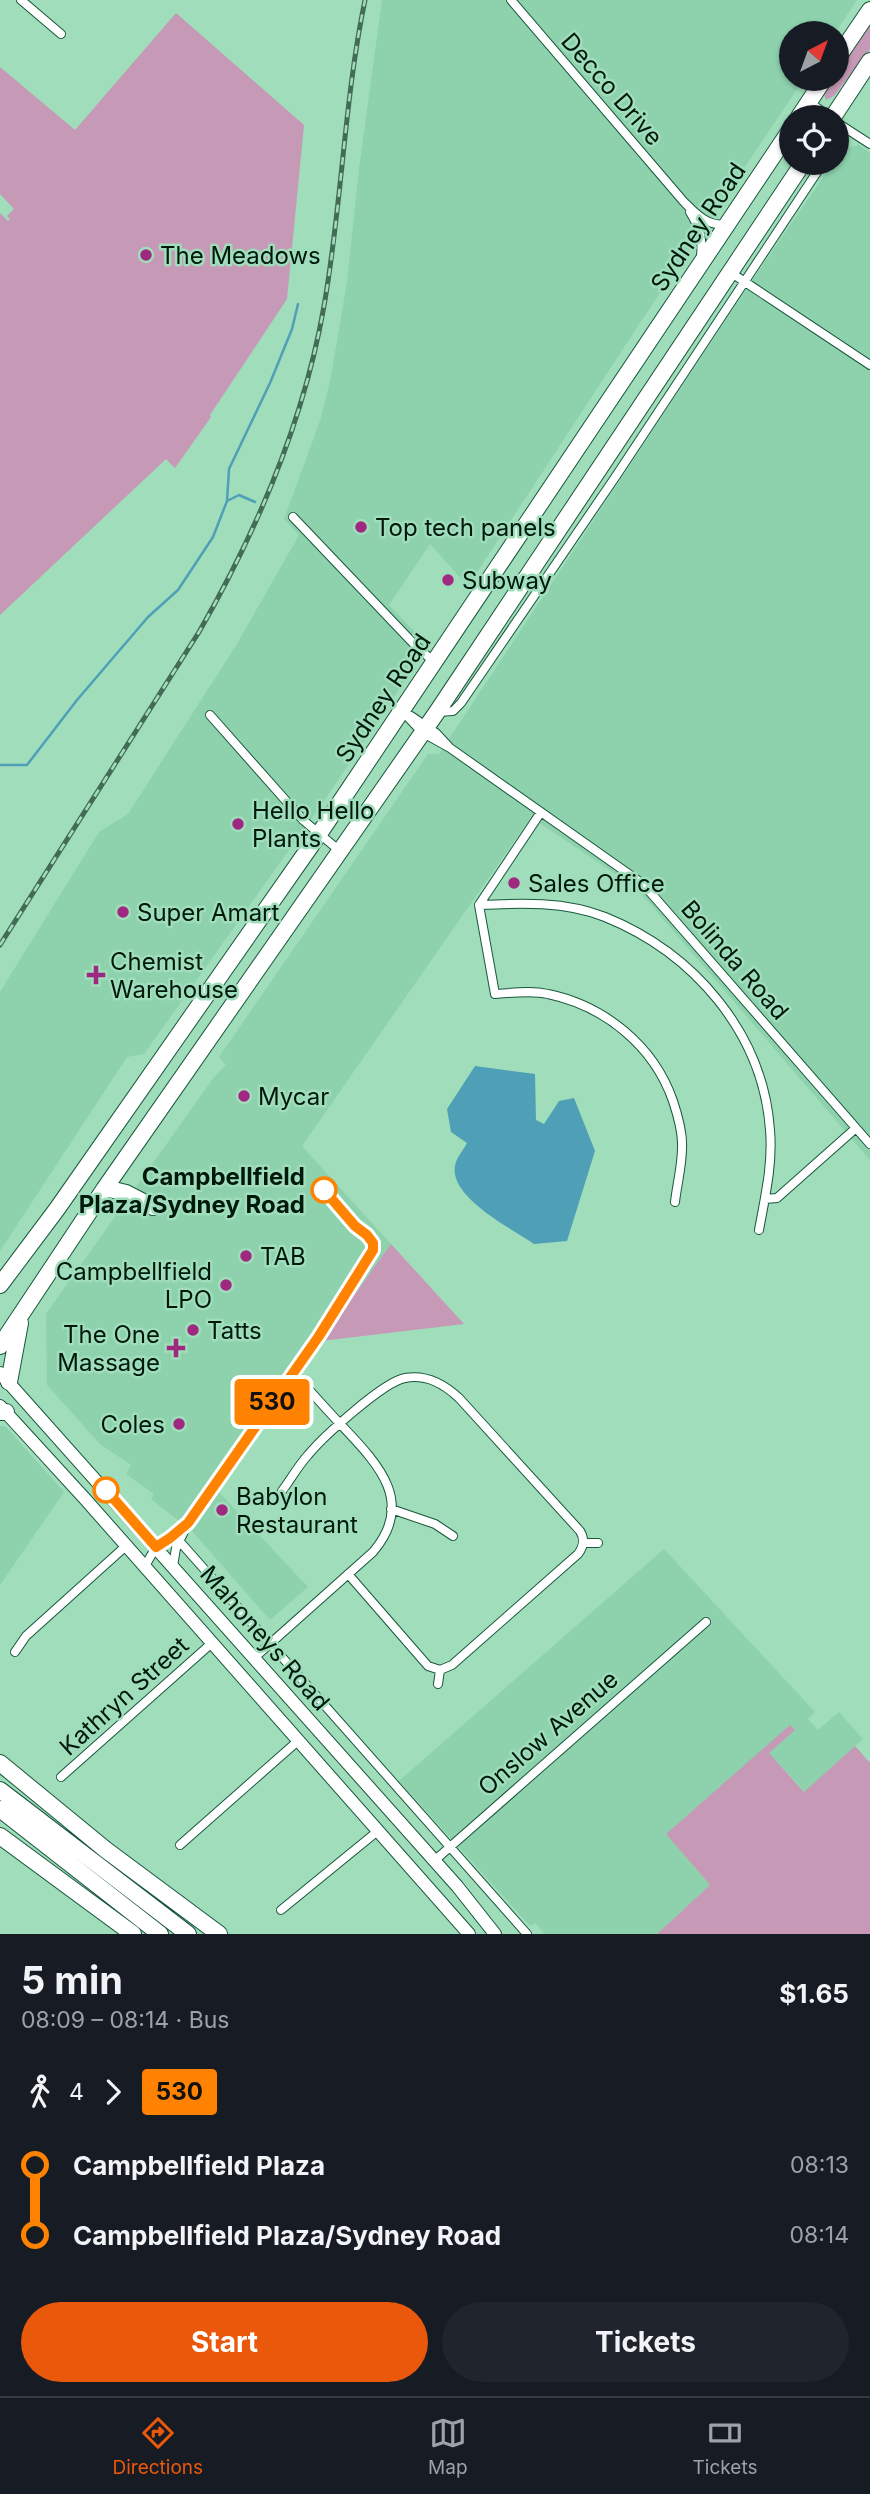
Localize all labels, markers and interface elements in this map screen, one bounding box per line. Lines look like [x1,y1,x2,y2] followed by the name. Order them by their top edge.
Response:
[779,21,849,91] north arrow
[779,21,849,175] map controls
[555,27,669,151] street label: Decco Drive
[779,105,849,175] button: locate
[644,157,752,297] street label: Sydney Road
[160,241,321,270] place label: The Meadows
[138,247,154,263] marker: The Meadows
[375,513,556,542] place label: Top tech panels
[353,519,369,535] marker: Top tech panels
[462,566,552,595] place label: Subway
[440,572,456,588] marker: Subway
[329,628,437,768] street label: Sydney Road
[252,796,374,853] place label: Hello Hello Plants
[230,816,246,832] marker: Hello Hello Plants
[528,869,665,898] place label: Sales Office
[506,875,522,891] marker: Sales Office
[675,894,795,1026] street label: Bolinda Road
[137,898,280,927] place label: Super Amart
[115,904,131,920] marker: Super Amart
[110,947,238,1004] place label: Chemist Warehouse
[88,967,104,983] marker: Chemist Warehouse
[258,1082,329,1111] place label: Mycar
[236,1088,252,1104] marker: Mycar
[79,1162,305,1219] place label: Campbellfield Plaza/Sydney Road
[311,1177,337,1203] marker: Campbellfield Plaza/Sydney Road
[260,1242,306,1271] place label: TAB
[238,1248,254,1264] marker: TAB
[56,1257,212,1314] place label: Campbellfield LPO
[218,1277,234,1293] marker: Campbellfield LPO
[207,1316,262,1345] place label: Tatts
[57,1320,160,1377] place label: The One Massage
[185,1322,201,1338] marker: Tatts
[166,1338,186,1358] marker: The One Massage
[232,1379,312,1425] line badge: 530
[248,1387,296,1416] text: 530
[101,1410,165,1439] place label: Coles
[171,1416,187,1432] marker: Coles
[93,1477,119,1503] unlabelled marker
[236,1482,358,1539] place label: Babylon Restaurant
[214,1502,230,1518] marker: Babylon Restaurant
[194,1560,336,1716] street label: Mahoneys Road
[54,1631,194,1761] street label: Kathryn Street
[472,1664,624,1802] street label: Onslow Avenue
[21,1957,123,2003] text: 5 min
[779,1978,849,2009] text: $1.65
[21,2006,230,2034] text: 08:09 – 08:14 · Bus
[21,2073,59,2111] icon: walk
[94,2073,132,2111] icon: forward
[156,2077,203,2106] text: 530
[69,2078,84,2106] text: 4
[73,2150,325,2181] text: Campbellfield Plaza
[790,2151,849,2179] text: 08:13
[73,2220,501,2251] text: Campbellfield Plaza/Sydney Road
[789,2221,849,2249] text: 08:14
[21,2302,428,2382] button: Start
[442,2302,849,2382] button: Tickets
[113,2414,203,2479] tab: Directions
[428,2414,468,2479] tab: Map
[693,2414,757,2479] tab: Tickets

